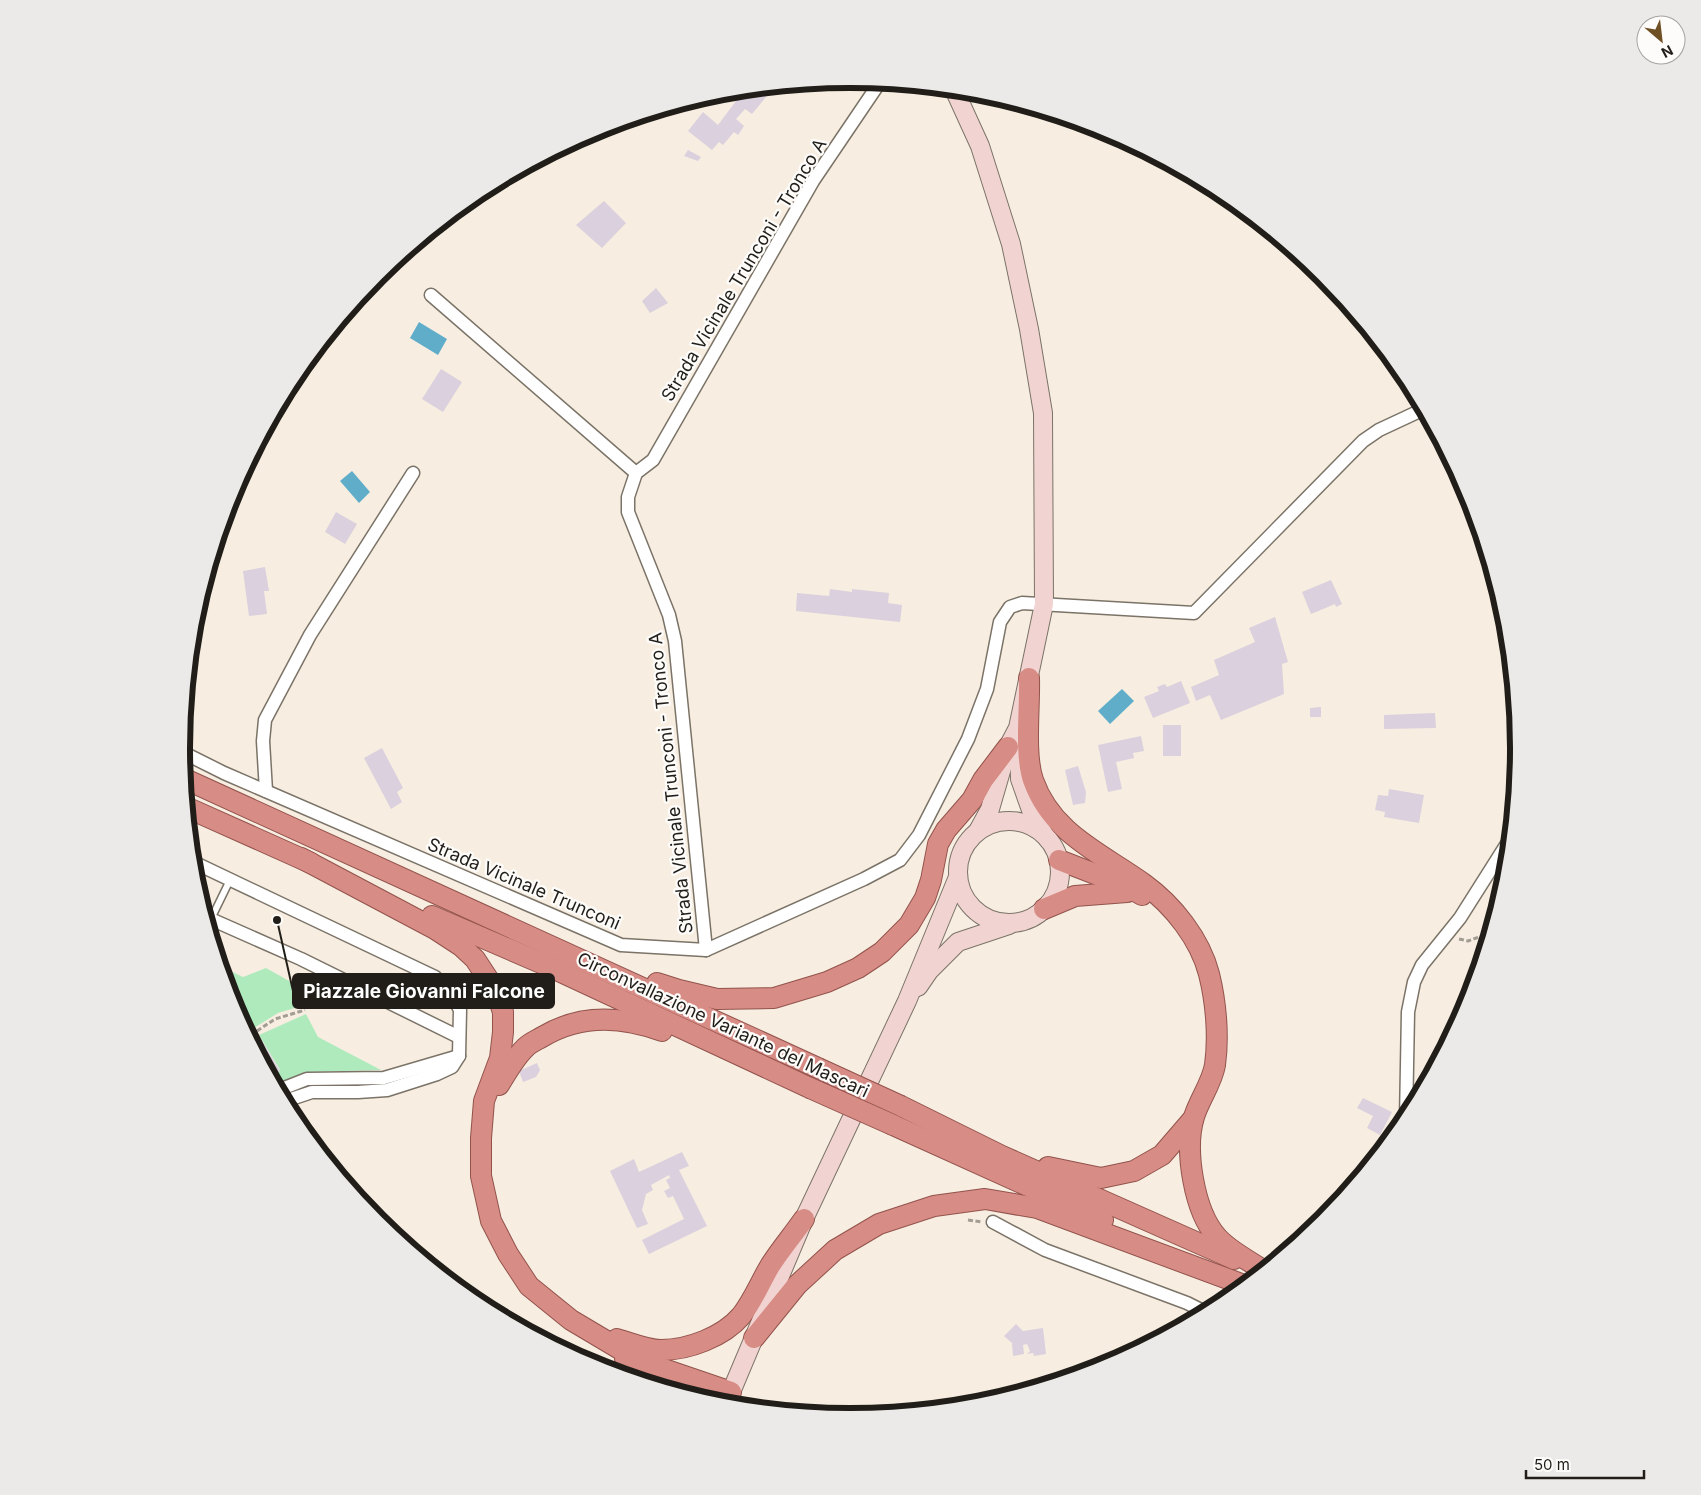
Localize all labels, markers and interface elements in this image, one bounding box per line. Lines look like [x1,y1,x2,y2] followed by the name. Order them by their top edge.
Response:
[1636,15,1686,65] north arrow
[1659,42,1676,62] text: N
[657,135,831,405] street label: Strada Vicinale Trunconi - Tronco A
[644,631,697,935] street label: Strada Vicinale Trunconi - Tronco A
[425,833,624,934] street label: Strada Vicinale Trunconi
[574,948,872,1102] street label: Circonvallazione Variante del Mascari
[293,974,554,1008] callout: Piazzale Giovanni Falcone
[303,980,545,1003] text: Piazzale Giovanni Falcone
[1526,1448,1644,1480] scale bar
[1534,1455,1570,1474] text: 50 m

